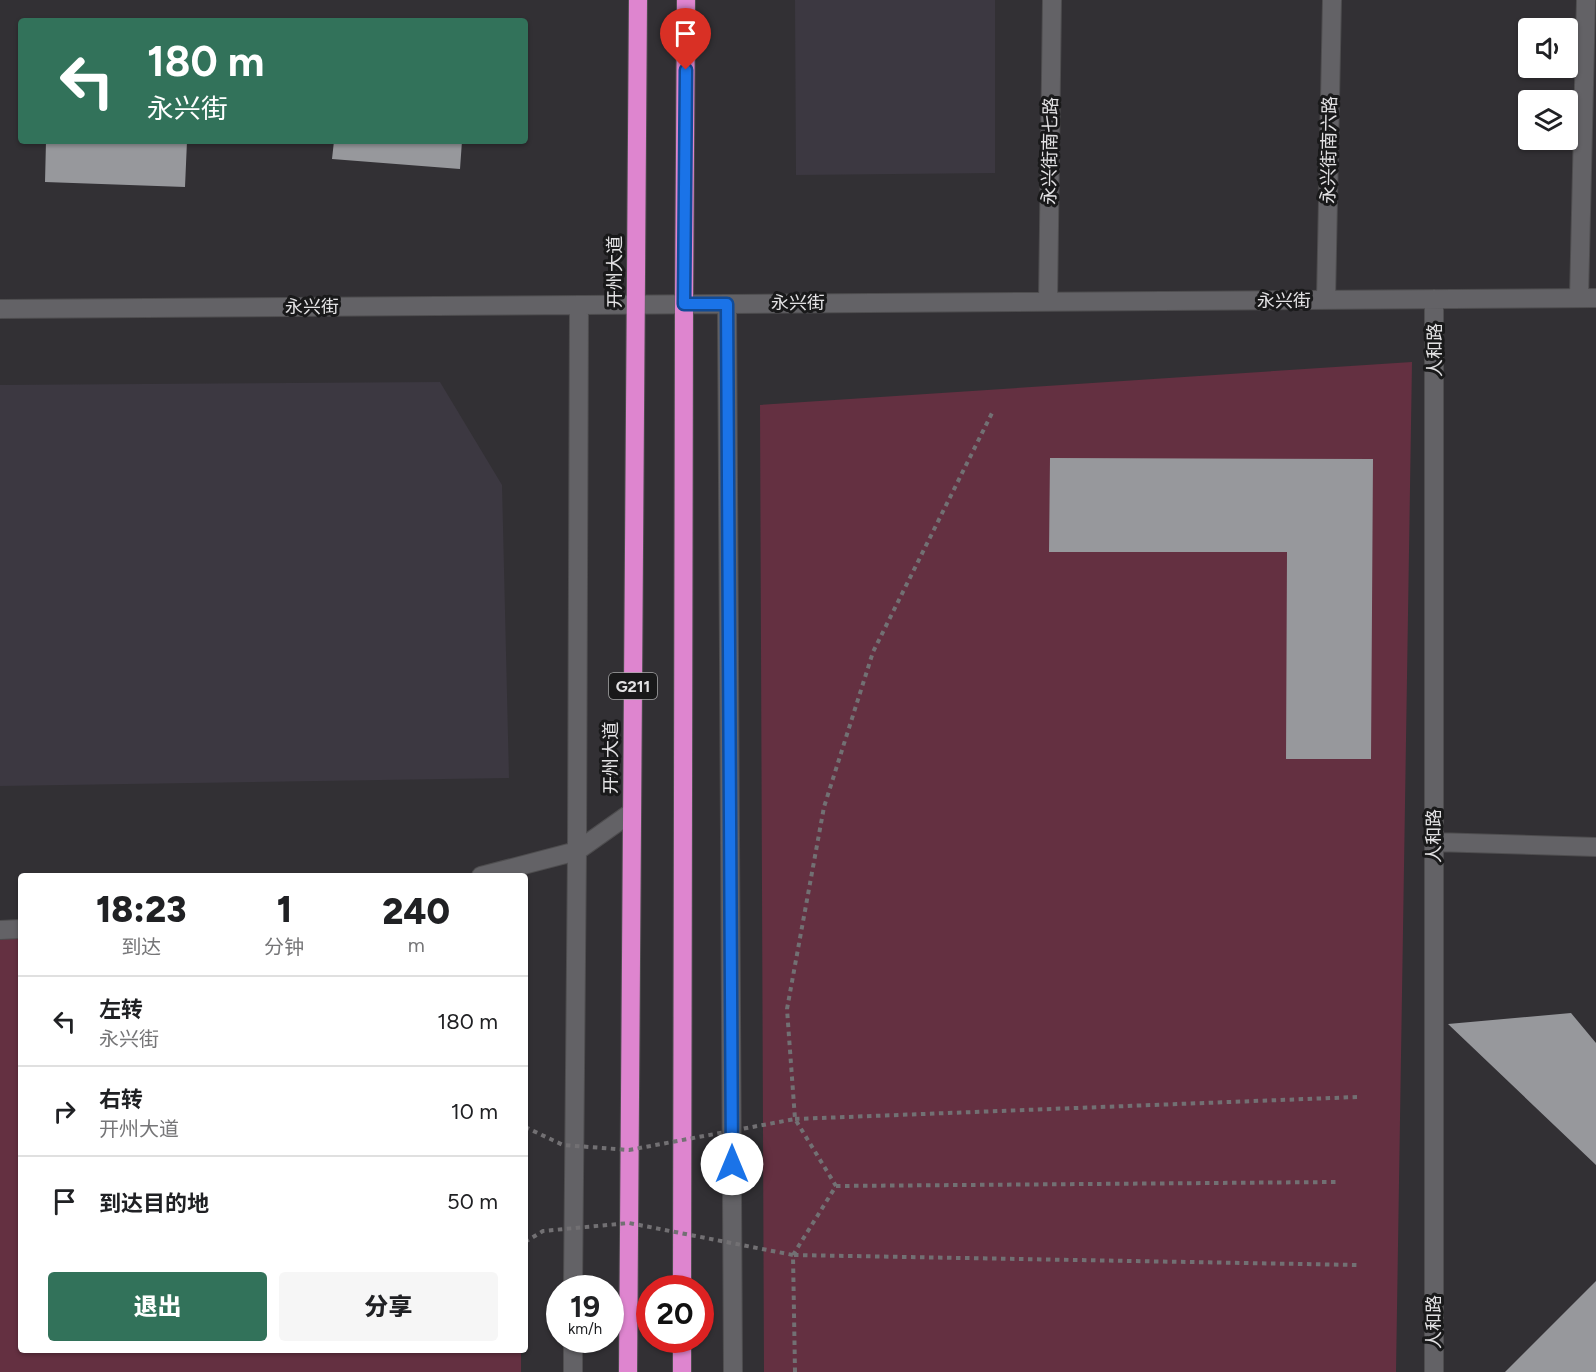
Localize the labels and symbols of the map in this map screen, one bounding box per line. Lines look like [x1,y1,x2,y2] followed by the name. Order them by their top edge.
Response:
[660,8,711,70] pin
[1317,96,1341,204] street label: 永兴街南六路
[1038,97,1062,205] street label: 永兴街南七路
[604,236,626,308] street label: 开州大道
[1257,290,1311,312] street label: 永兴街
[771,292,825,314] street label: 永兴街
[285,296,339,318] street label: 永兴街
[1424,323,1446,377] street label: 人和路
[609,673,657,699] road number: G211
[600,722,622,794] street label: 开州大道
[1423,809,1445,863] street label: 人和路
[700,1132,764,1196] position arrow
[636,1275,714,1353] speed limit sign: 20
[1423,1295,1445,1349] street label: 人和路

